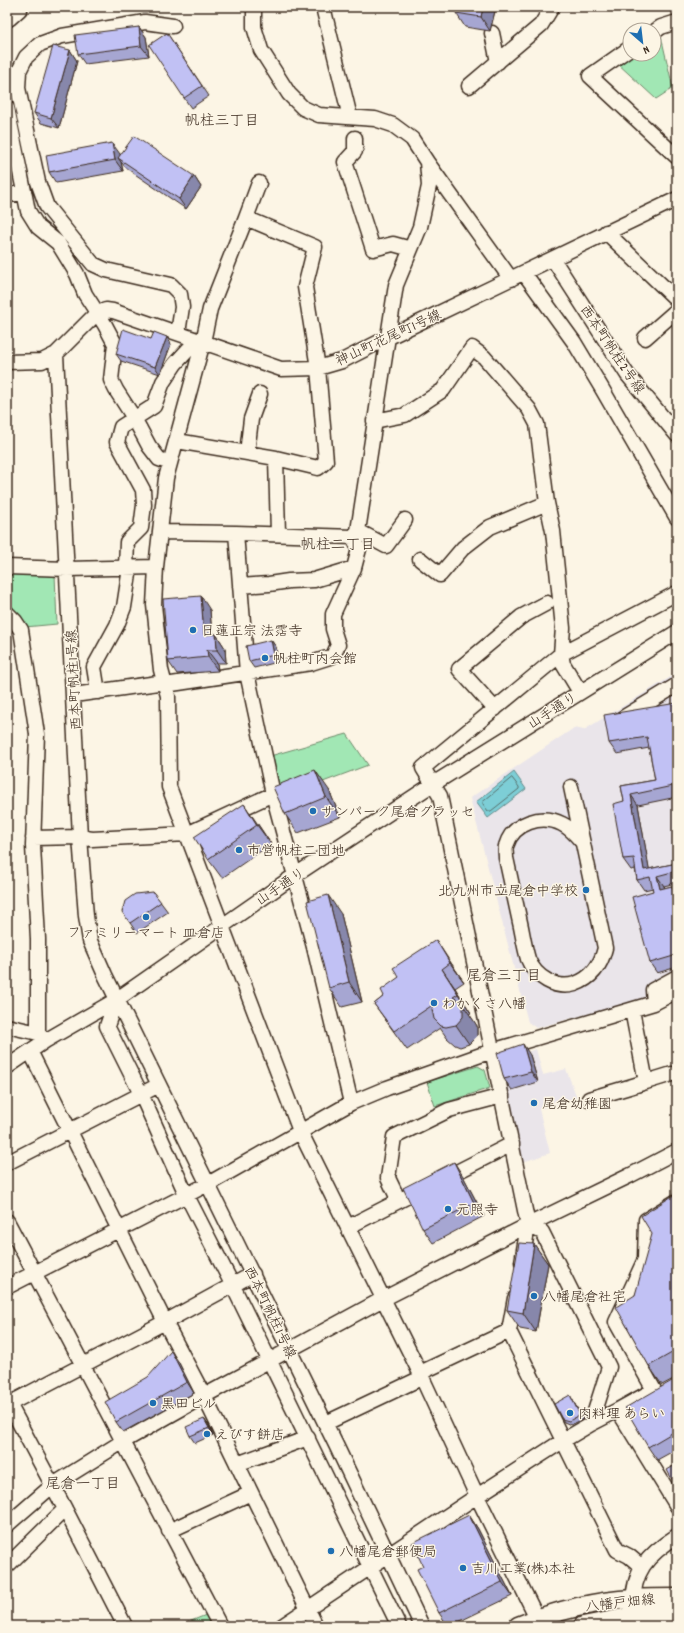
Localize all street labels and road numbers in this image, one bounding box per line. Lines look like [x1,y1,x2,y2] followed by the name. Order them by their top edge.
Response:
[574,301,649,399] street label: 西本町帆柱2号線
[332,305,445,372] street label: 神山町花尾町1号線
[62,629,88,731] street label: 西本町帆柱1号線
[524,688,582,735] street label: 山手通り
[252,864,310,912] street label: 山手通り
[238,1263,300,1363] street label: 西本町帆柱1号線
[584,1590,656,1618] street label: 八幡戸畑線

